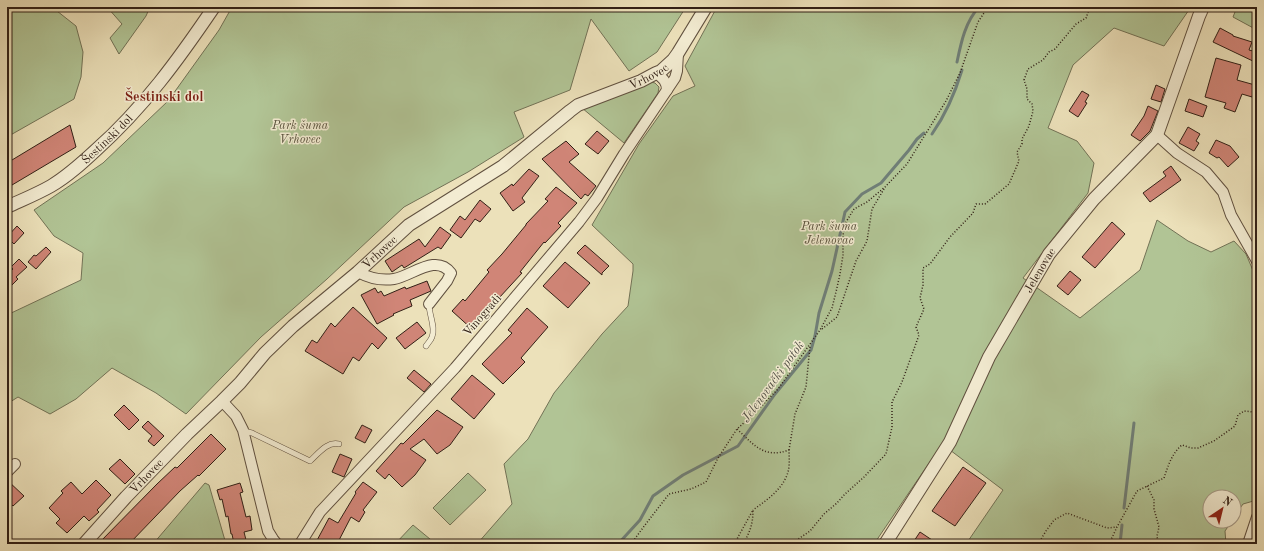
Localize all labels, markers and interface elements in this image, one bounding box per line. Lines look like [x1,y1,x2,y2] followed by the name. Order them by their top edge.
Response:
[628,62,671,92] street label: Vrhovec
[124,87,204,104] district label: Šestinski dol
[77,113,136,167] street label: Šestinski dol
[271,119,329,146] park label: Park šuma Vrhovec
[800,220,858,247] park label: Park šuma Jelenovac
[360,234,400,272] street label: Vrhovec
[1023,246,1058,295] street label: Jelenovac
[461,292,504,339] street label: Vinogradi
[739,339,807,425] water label: Jelenovački potok
[128,457,166,496] street label: Vrhovec
[1202,489,1242,529] north arrow
[1220,495,1234,509] text: N

